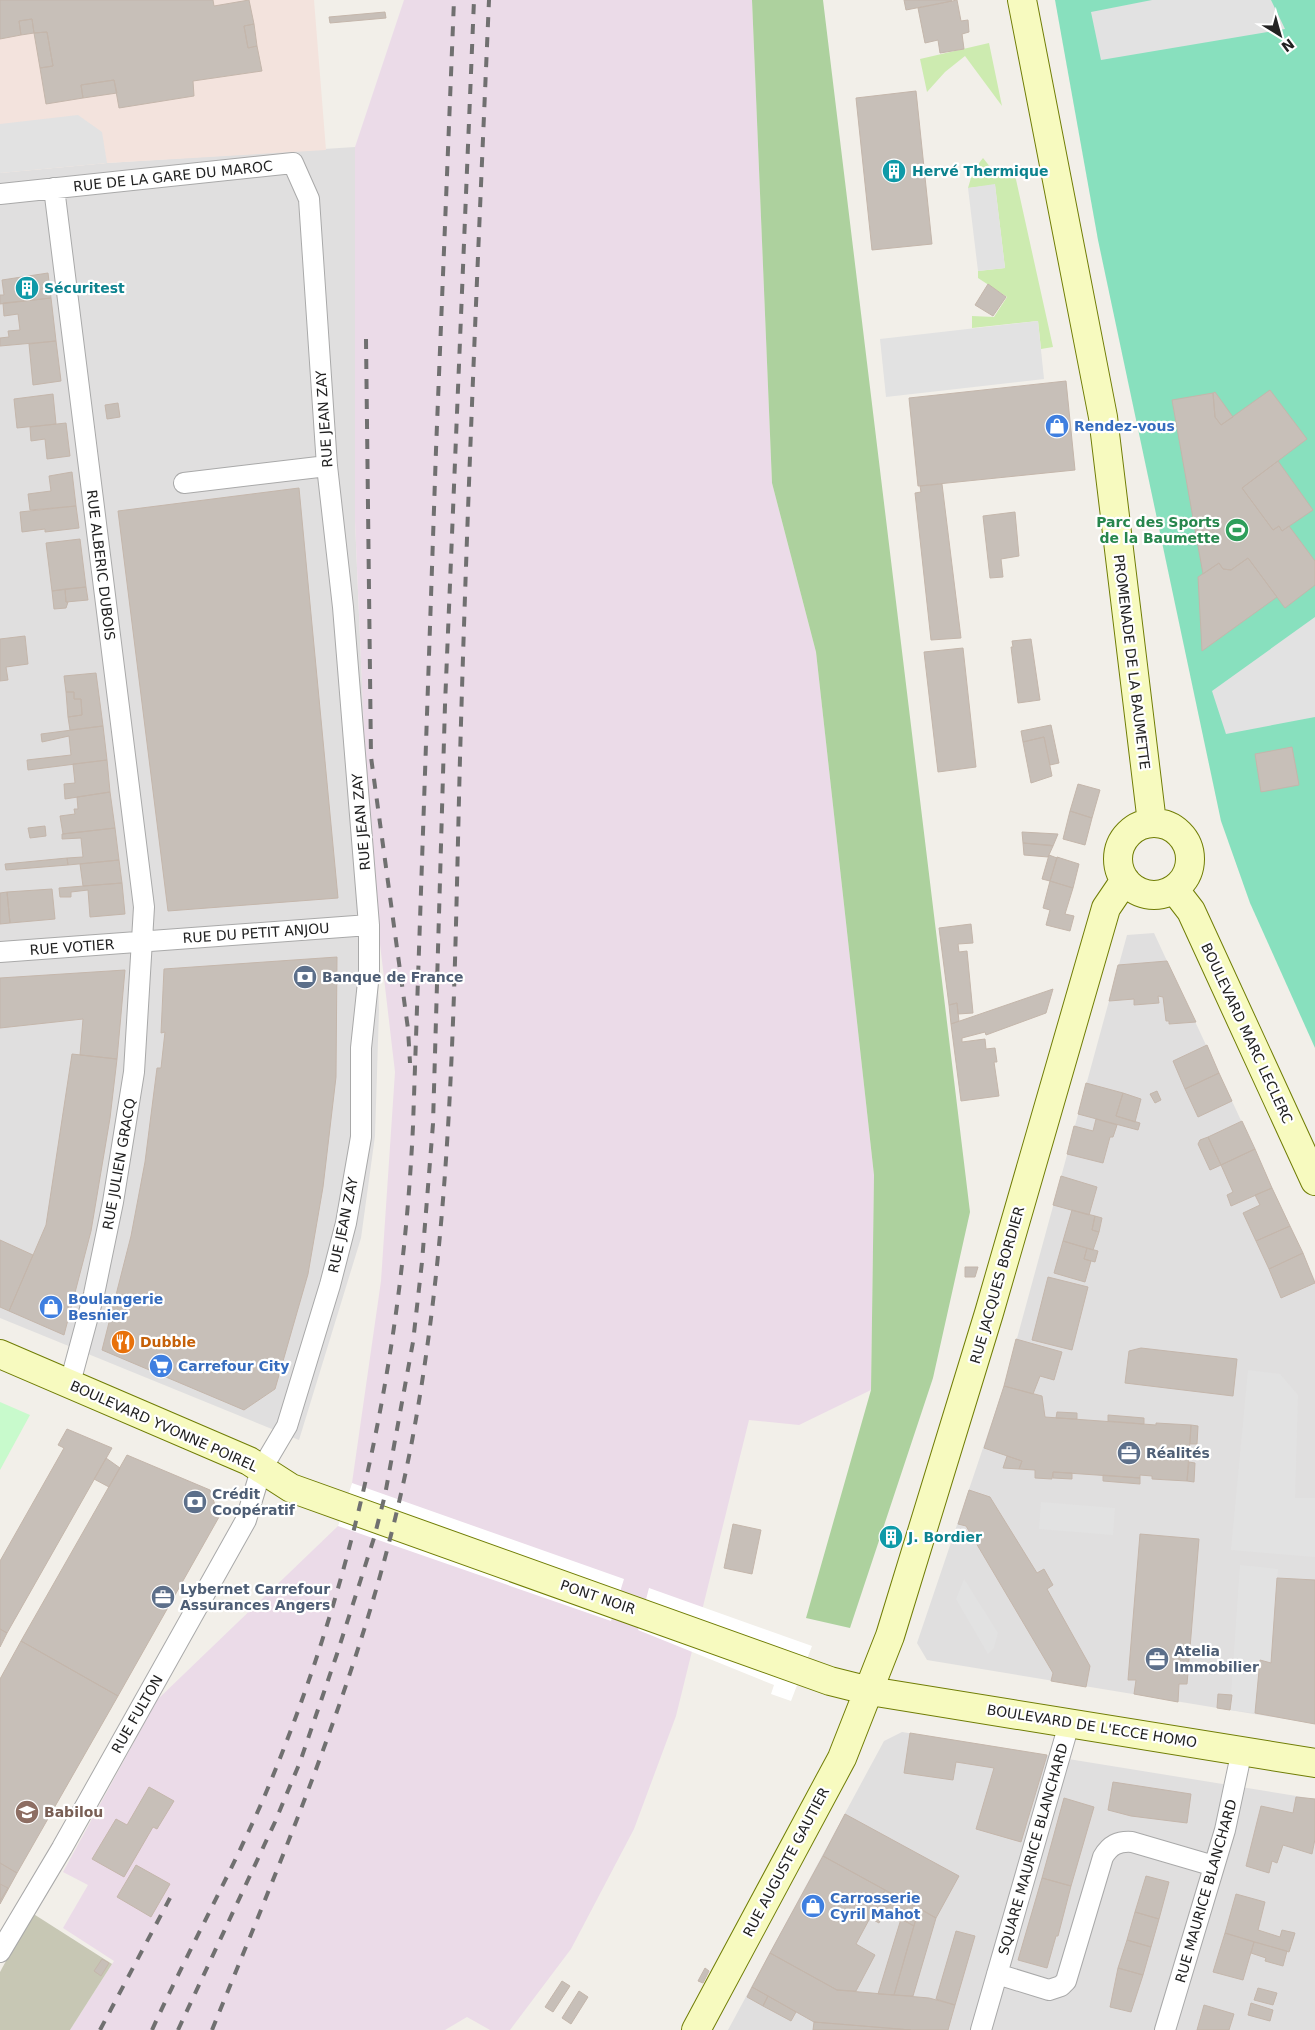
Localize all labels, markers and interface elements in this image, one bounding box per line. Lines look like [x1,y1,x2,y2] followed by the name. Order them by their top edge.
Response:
[1255,10,1305,60] north arrow
[1278,35,1297,55] text: N
[72,158,274,194] street label: RUE DE LA GARE DU MAROC
[881,158,907,184] building icon: Hervé Thermique
[912,163,1048,179] place label: Hervé Thermique
[14,275,40,301] building icon: Sécuritest
[44,280,125,296] place label: Sécuritest
[313,369,335,468] street label: RUE JEAN ZAY
[1044,413,1070,439] shop icon: Rendez-vous
[1074,418,1175,434] place label: Rendez-vous
[84,489,118,641] street label: RUE ALBERIC DUBOIS
[1096,514,1220,546] place label: Parc des Sports de la Baumette
[1224,517,1250,543] sports icon: Parc des Sports de la Baumette
[1111,554,1153,770] street label: PROMENADE DE LA BAUMETTE
[349,772,373,871] street label: RUE JEAN ZAY
[182,920,330,946] street label: RUE DU PETIT ANJOU
[29,936,115,958] street label: RUE VOTIER
[1198,940,1296,1126] street label: BOULEVARD MARC LECLERC
[292,964,318,990] bank icon: Banque de France
[322,969,464,985] place label: Banque de France
[100,1097,138,1231] street label: RUE JULIEN GRACQ
[325,1175,361,1274] street label: RUE JEAN ZAY
[967,1204,1027,1366] street label: RUE JACQUES BORDIER
[68,1291,163,1323] place label: Boulangerie Besnier
[38,1294,64,1320] shop icon: Boulangerie Besnier
[110,1329,136,1355] restaurant icon: Dubble
[140,1334,196,1350] place label: Dubble
[148,1353,174,1379] supermarket icon: Carrefour City
[178,1358,289,1374] place label: Carrefour City
[68,1377,260,1475] street label: BOULEVARD YVONNE POIREL
[1116,1440,1142,1466] office icon: Réalités
[1146,1445,1210,1461] place label: Réalités
[212,1486,296,1518] place label: Crédit Coopératif
[182,1489,208,1515] bank icon: Crédit Coopératif
[878,1524,904,1550] building icon: J. Bordier
[907,1529,982,1545] place label: J. Bordier
[558,1577,638,1617] street label: PONT NOIR
[180,1581,330,1613] place label: Lybernet Carrefour Assurances Angers
[150,1584,176,1610] office icon: Lybernet Carrefour Assurances Angers
[1174,1643,1259,1675] place label: Atelia Immobilier
[1144,1646,1170,1672] office icon: Atelia Immobilier
[108,1672,166,1756] street label: RUE FULTON
[986,1701,1198,1751] street label: BOULEVARD DE L'ECCE HOMO
[995,1741,1071,1957] street label: SQUARE MAURICE BLANCHARD
[740,1784,832,1939] street label: RUE AUGUSTE GAUTIER
[1172,1797,1240,1985] street label: RUE MAURICE BLANCHARD
[14,1799,40,1825] school or university icon: Babilou
[44,1804,103,1820] place label: Babilou
[830,1890,921,1922] place label: Carrosserie Cyril Mahot
[800,1893,826,1919] shop icon: Carrosserie Cyril Mahot

